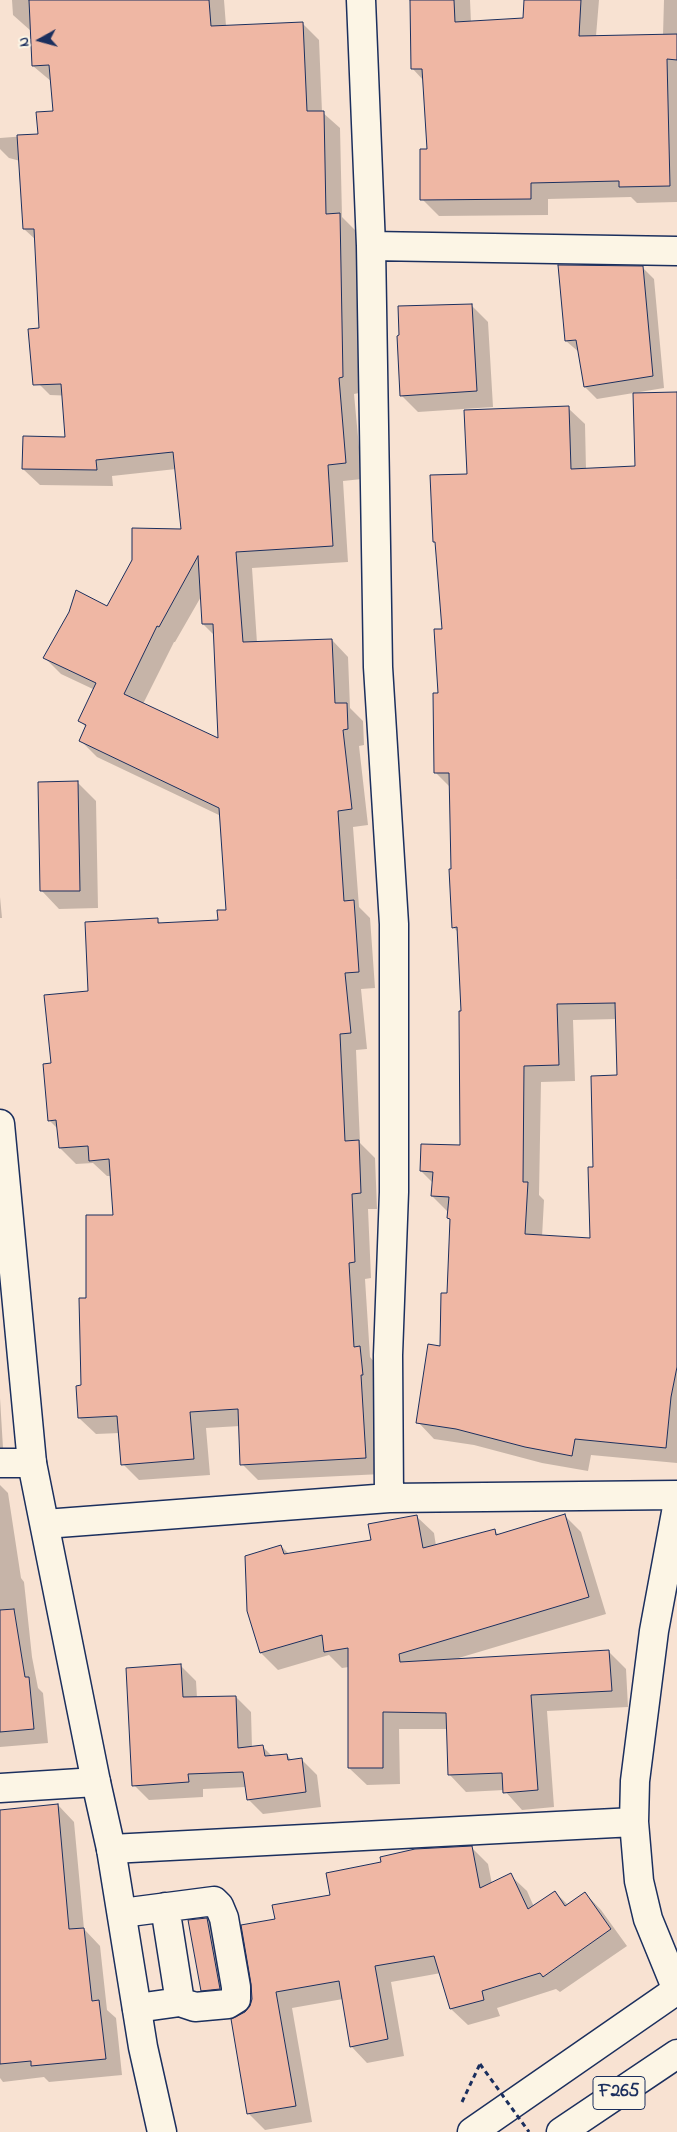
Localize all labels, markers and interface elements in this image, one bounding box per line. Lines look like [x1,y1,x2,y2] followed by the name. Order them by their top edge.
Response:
[15,15,65,65] north arrow
[14,36,36,48] text: N
[593,2076,645,2110] road number: F265

